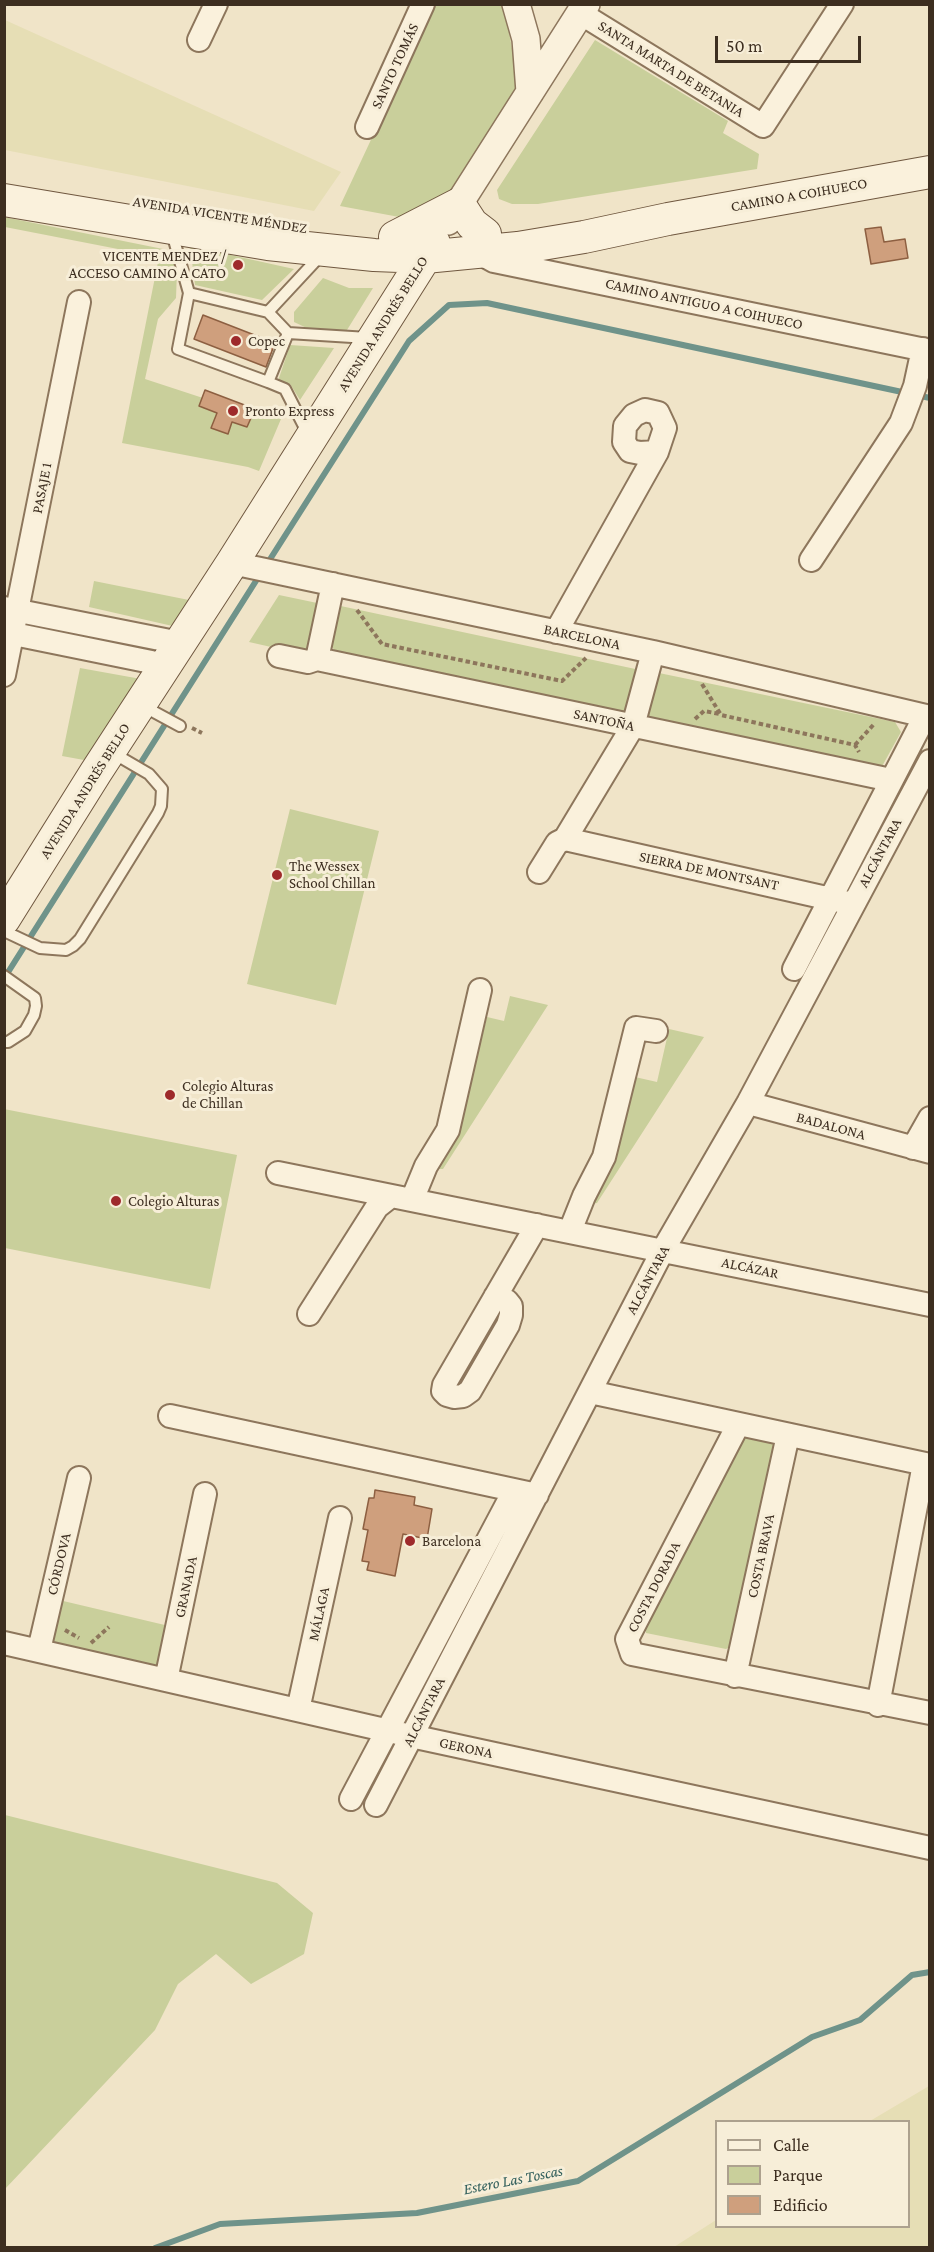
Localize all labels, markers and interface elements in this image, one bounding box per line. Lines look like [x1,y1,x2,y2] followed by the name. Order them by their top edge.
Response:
[595,17,747,121] street label: SANTA MARTA DE BETANIA
[367,20,423,112] street label: SANTO TOMÁS
[718,24,864,62] scale bar
[726,36,763,56] text: 50 m
[729,174,869,216] street label: CAMINO A COIHUECO
[132,192,308,238] street label: AVENIDA VICENTE MÉNDEZ
[69,247,226,282] place label: VICENTE MENDEZ / ACCESO CAMINO A CATO
[334,253,432,395] street label: AVENIDA ANDRÉS BELLO
[231,258,245,272] marker: VICENTE MENDEZ / ACCESO CAMINO A CATO
[604,274,804,334] street label: CAMINO ANTIGUO A COIHUECO
[248,332,285,350] place label: Copec
[229,334,243,348] marker: Copec
[245,402,334,420] place label: Pronto Express
[226,404,240,418] marker: Pronto Express
[28,461,56,515] street label: PASAJE 1
[542,620,622,654] street label: BARCELONA
[572,705,636,735] street label: SANTOÑA
[36,720,134,862] street label: AVENIDA ANDRÉS BELLO
[854,815,906,891] street label: ALCÁNTARA
[638,847,780,895] street label: SIERRA DE MONTSANT
[289,857,376,892] place label: The Wessex School Chillan
[270,868,284,882] marker: The Wessex School Chillan
[182,1077,273,1112] place label: Colegio Alturas de Chillan
[163,1088,177,1102] marker: Colegio Alturas de Chillan
[794,1108,868,1144] street label: BADALONA
[128,1192,219,1210] place label: Colegio Alturas
[109,1194,123,1208] marker: Colegio Alturas
[622,1242,674,1318] street label: ALCÁNTARA
[720,1253,780,1283] street label: ALCÁZAR
[743,1512,779,1600] street label: COSTA BRAVA
[43,1531,75,1597] street label: CÓRDOVA
[422,1532,481,1550] place label: Barcelona
[403,1534,417,1548] marker: Barcelona
[623,1539,685,1635] street label: COSTA DORADA
[171,1554,201,1620] street label: GRANADA
[304,1585,334,1643] street label: MÁLAGA
[399,1674,449,1750] street label: ALCÁNTARA
[438,1734,494,1762] street label: GERONA
[715,2120,910,2228] legend
[773,2135,809,2155] text: Calle
[462,2161,564,2199] water label: Estero Las Toscas
[773,2165,823,2185] text: Parque
[773,2195,828,2215] text: Edificio

